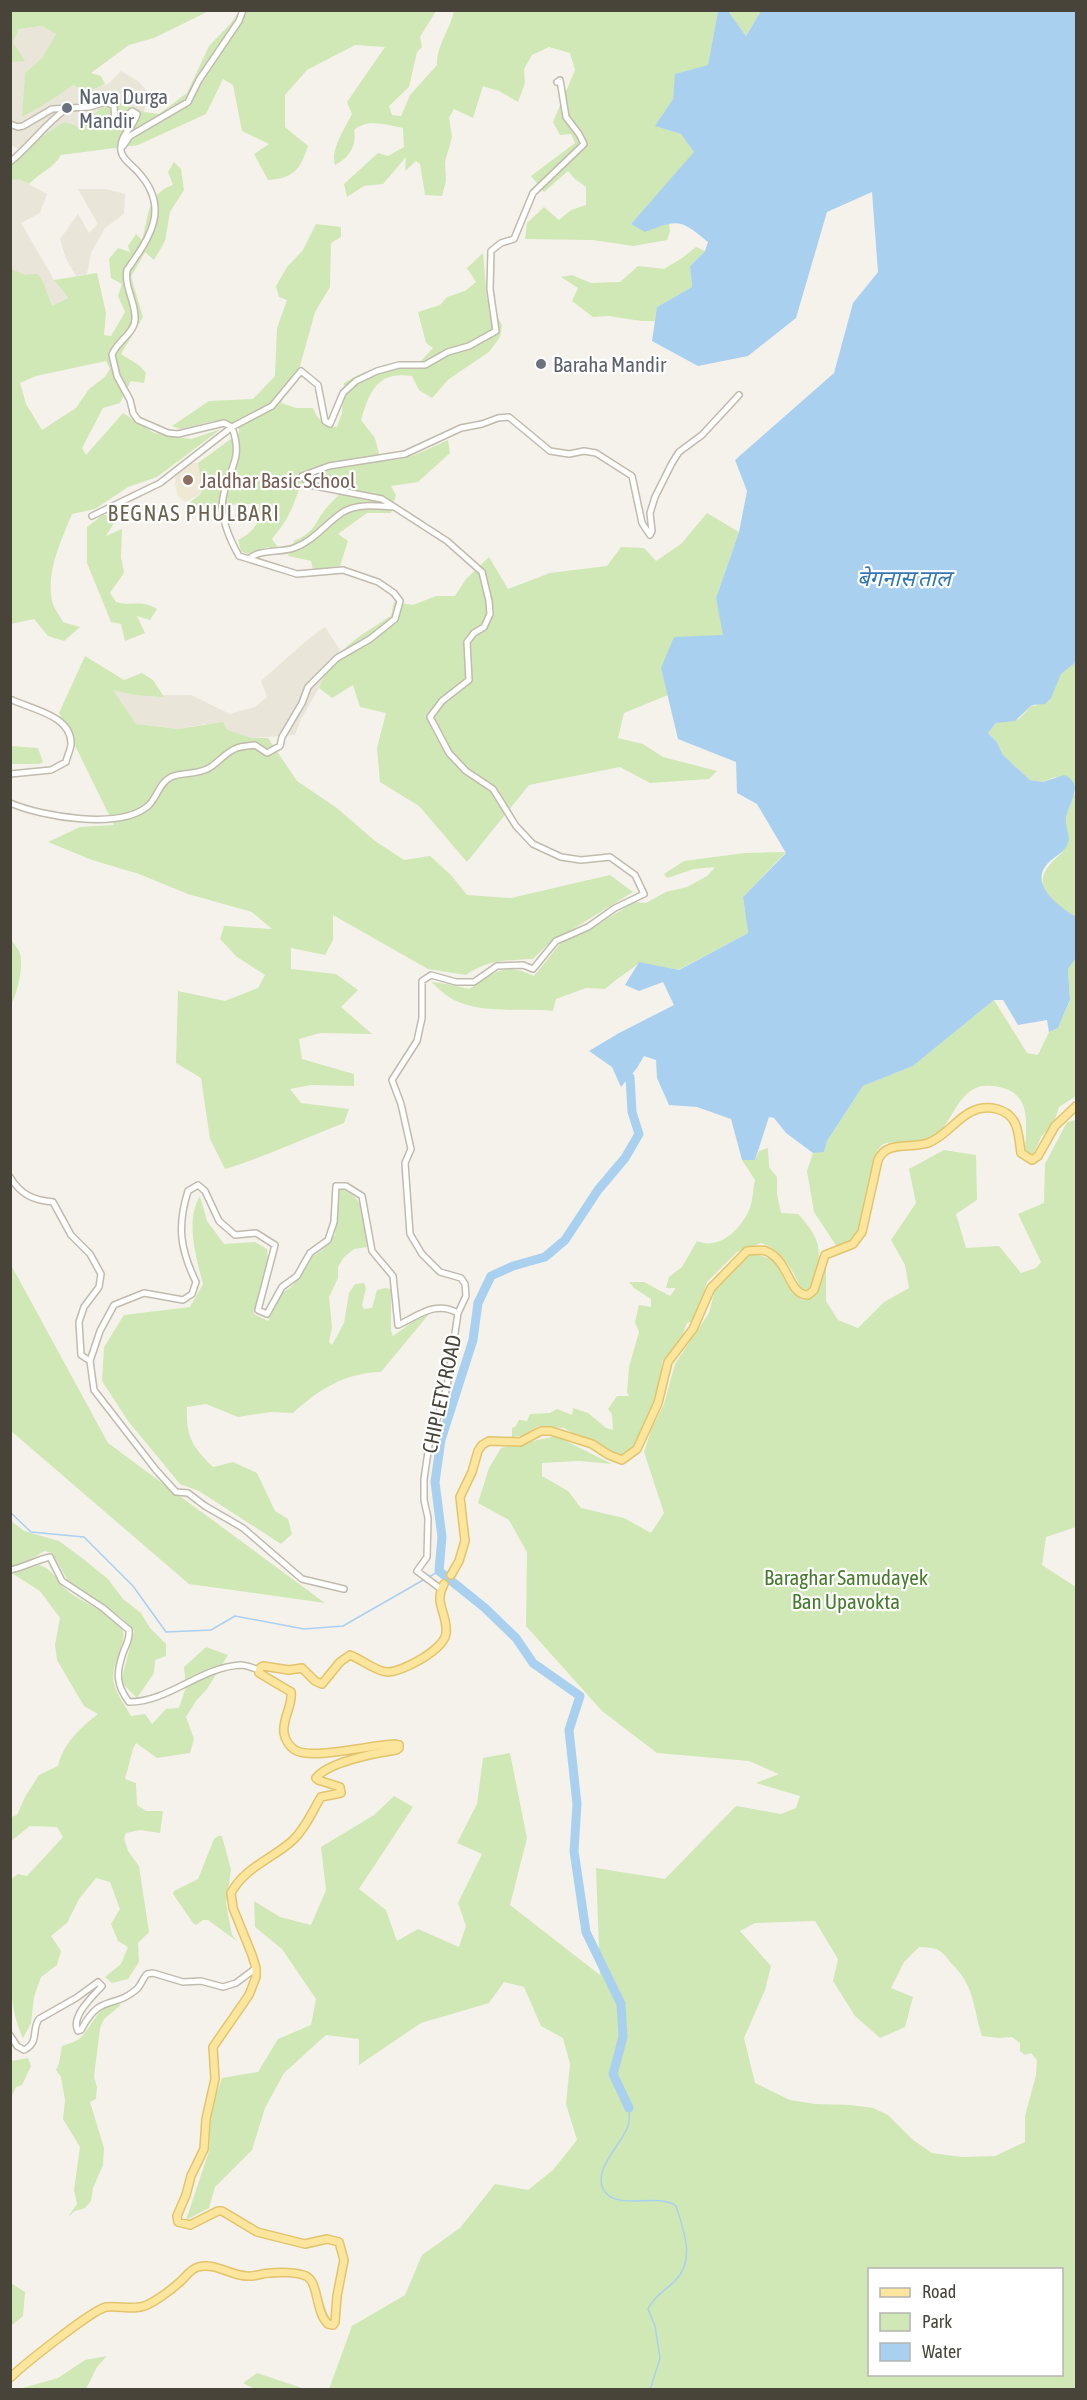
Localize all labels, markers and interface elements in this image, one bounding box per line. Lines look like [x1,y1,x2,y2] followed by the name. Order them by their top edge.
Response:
[79,84,168,132] place label: Nava Durga Mandir
[60,101,74,115] marker: Nava Durga Mandir
[553,352,667,376] place label: Baraha Mandir
[534,357,548,371] marker: Baraha Mandir
[200,468,356,492] place label: Jaldhar Basic School
[181,473,195,487] marker: Jaldhar Basic School
[108,500,280,526] district label: BEGNAS PHULBARI
[857,565,955,591] water label: बेगनास ताल
[417,1333,465,1455] street label: CHIPLETY ROAD
[764,1565,928,1613] park label: Baraghar Samudayek Ban Upavokta
[868,2268,1063,2376] legend
[922,2281,956,2302] text: Road
[922,2311,952,2332] text: Park
[922,2341,962,2362] text: Water

